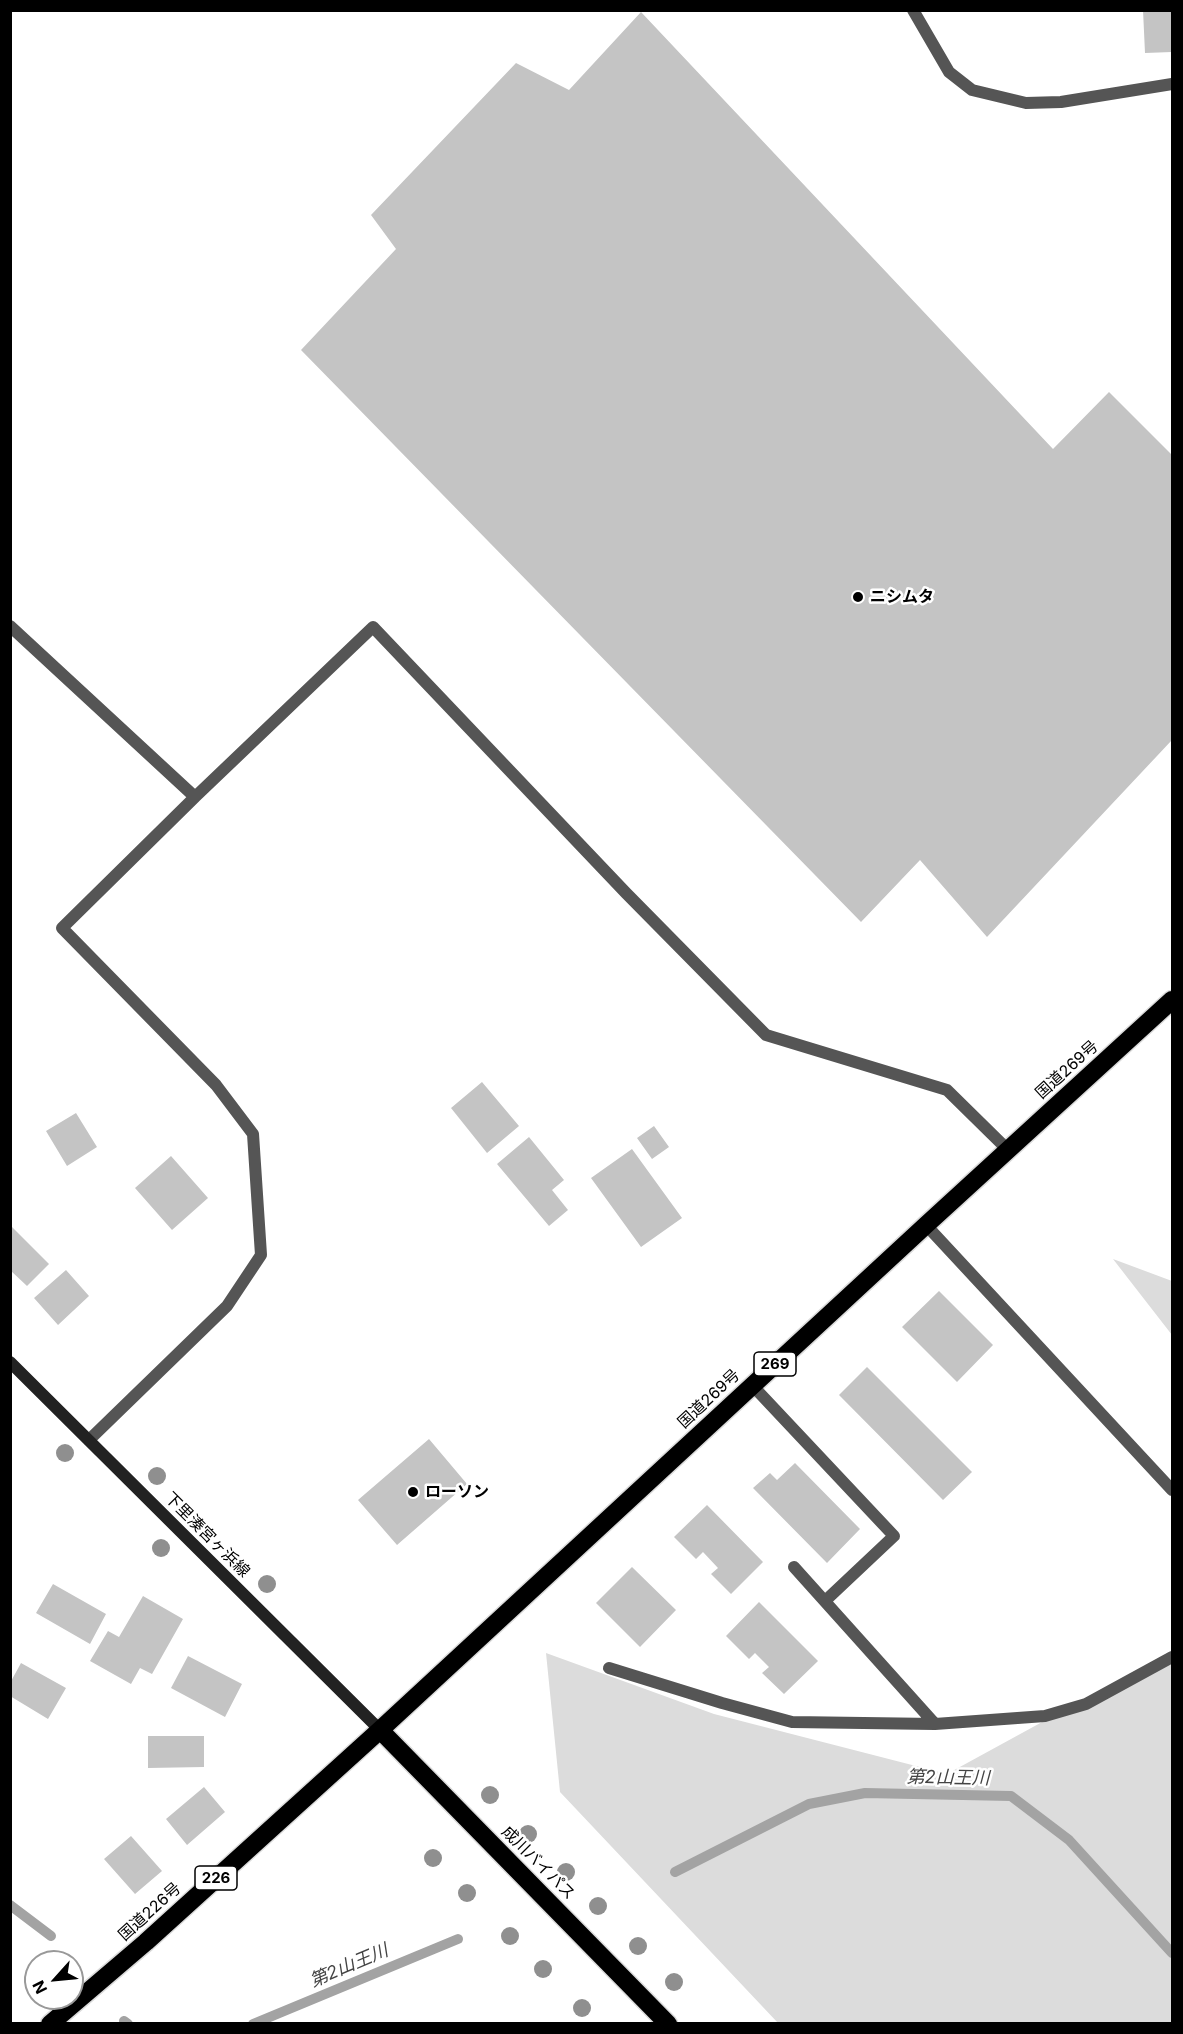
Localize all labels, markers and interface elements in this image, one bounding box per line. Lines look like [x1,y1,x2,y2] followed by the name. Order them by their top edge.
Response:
[870,587,934,607] place label: ニシムタ
[851,590,865,604] marker: ニシムタ
[1032,1037,1102,1103] street label: 国道269号
[754,1352,796,1376] road number: 269
[674,1366,744,1432] street label: 国道269号
[425,1482,489,1502] place label: ローソン
[406,1485,420,1499] marker: ローソン
[161,1489,253,1581] street label: 下里湊宮ヶ浜線
[906,1766,990,1790] water label: 第2山王川
[497,1822,579,1904] street label: 成川バイパス
[195,1866,237,1890] road number: 226
[115,1879,185,1945] street label: 国道226号
[307,1940,391,1992] water label: 第2山王川
[24,1950,84,2010] north arrow
[28,1977,51,1997] text: N

